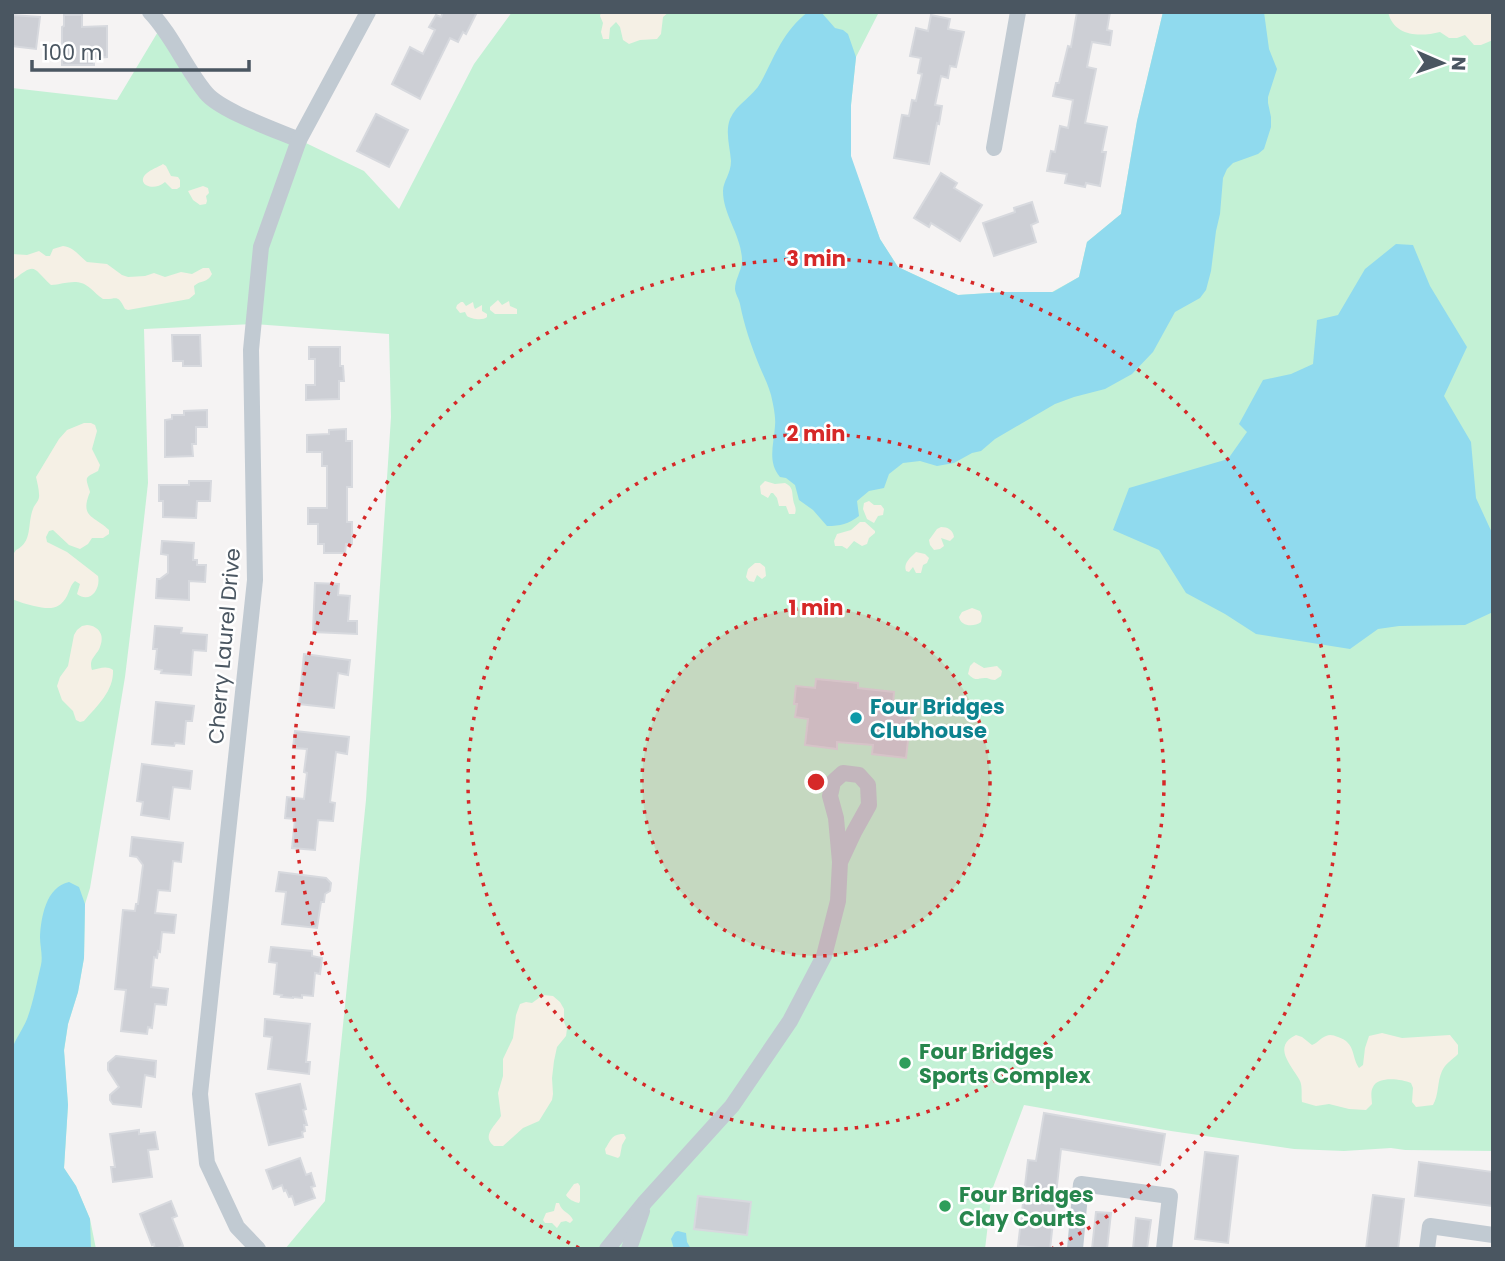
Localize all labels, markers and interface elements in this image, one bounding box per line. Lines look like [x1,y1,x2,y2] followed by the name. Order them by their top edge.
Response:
[32,28,248,72] scale bar
[1407,28,1477,98] north arrow
[42,38,102,67] text: 100 m
[1445,56,1472,71] text: N
[786,244,846,273] text: 3 min
[786,419,846,448] text: 2 min
[201,547,247,745] street label: Cherry Laurel Drive
[789,593,843,622] text: 1 min
[870,692,1005,745] place label: Four Bridges Clubhouse
[848,710,864,726] marker: Four Bridges Clubhouse
[804,770,828,794] centre of rings
[919,1037,1091,1090] place label: Four Bridges Sports Complex
[897,1055,913,1071] marker: Four Bridges Sports Complex
[959,1180,1094,1233] place label: Four Bridges Clay Courts
[937,1198,953,1214] marker: Four Bridges Clay Courts

